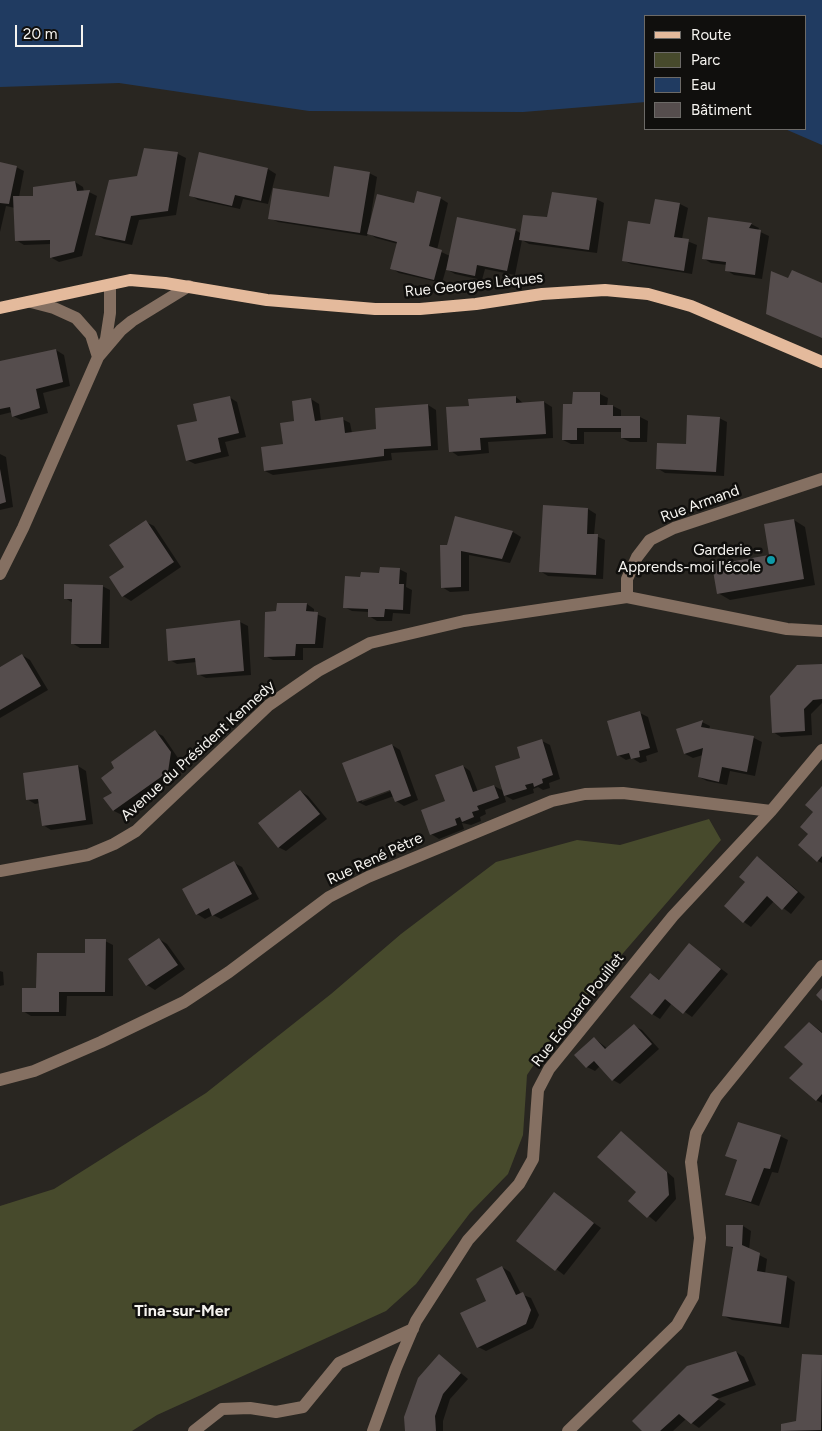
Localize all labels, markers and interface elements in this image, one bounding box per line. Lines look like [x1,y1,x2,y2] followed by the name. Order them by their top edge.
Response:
[18,15,85,47] scale bar
[644,15,807,130] legend
[23,25,57,43] text: 20 m
[691,26,731,44] text: Route
[691,51,720,69] text: Parc
[691,76,716,94] text: Eau
[691,101,752,119] text: Bâtiment
[404,269,544,301] street label: Rue Georges Lèques
[658,481,742,527] street label: Rue Armand
[618,542,761,577] place label: Garderie - Apprends-moi l'école
[765,554,777,566] marker: Garderie - Apprends-moi l'école
[117,677,279,825] street label: Avenue du Président Kennedy
[324,829,426,889] street label: Rue René Pètre
[528,950,628,1070] street label: Rue Edouard Pouillet
[134,1301,230,1321] district label: Tina-sur-Mer

